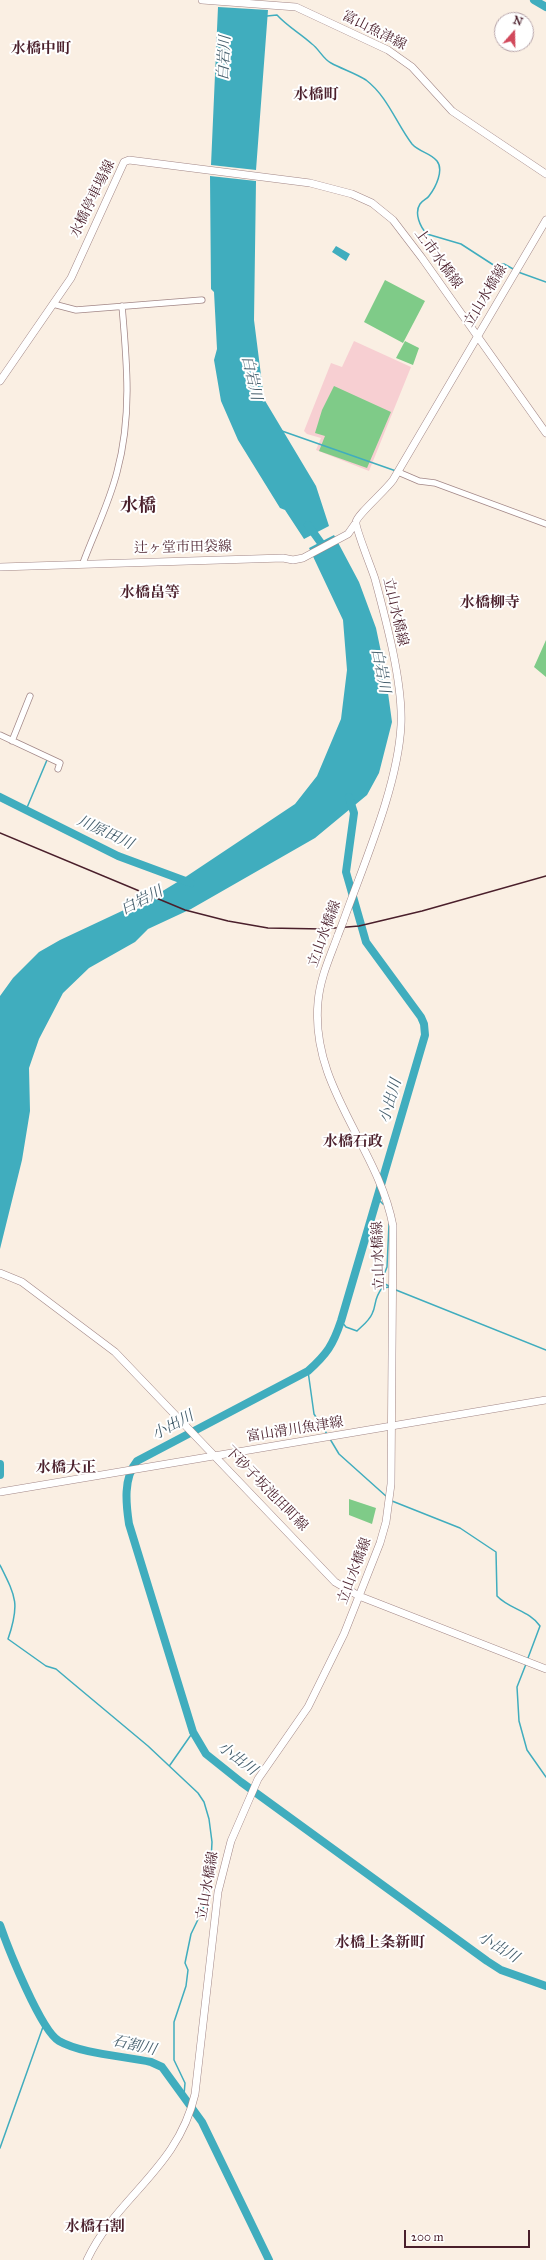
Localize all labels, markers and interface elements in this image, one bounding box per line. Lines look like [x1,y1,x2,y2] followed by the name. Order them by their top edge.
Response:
[339,8,409,54] street label: 富山魚津線
[494,12,534,52] north arrow
[511,13,525,29] text: N
[215,35,235,81] water label: 白岩川
[11,40,71,58] district label: 水橋中町
[294,86,338,104] district label: 水橋町
[67,158,119,240] street label: 水橋停車場線
[411,226,465,292] street label: 上市水橋線
[461,262,511,330] street label: 立山水橋線
[237,354,265,402] water label: 白岩川
[120,496,156,518] district label: 水橋
[134,539,232,557] street label: 辻ヶ堂市田袋線
[379,576,411,648] street label: 立山水橋線
[120,584,180,602] district label: 水橋畠等
[460,594,520,612] district label: 水橋柳寺
[367,647,393,695] water label: 白岩川
[74,812,136,854] water label: 川原田川
[118,883,166,919] water label: 白岩川
[305,898,345,970] street label: 立山水橋線
[376,1077,406,1125] water label: 小出川
[323,1133,383,1151] district label: 水橋石政
[369,1221,389,1291] street label: 立山水橋線
[149,1407,197,1445] water label: 小出川
[245,1414,345,1446] street label: 富山滑川魚津線
[221,1443,311,1535] street label: 下砂子坂池田町線
[36,1459,96,1477] district label: 水橋大正
[335,1535,375,1607] street label: 立山水橋線
[214,1738,260,1780] water label: 小出川
[194,1850,222,1922] street label: 立山水橋線
[474,1929,522,1967] water label: 小出川
[335,1934,425,1952] district label: 水橋上条新町
[110,2032,158,2060] water label: 石割川
[65,2218,125,2236] district label: 水橋石割
[406,2222,532,2248] scale bar
[411,2230,444,2244] text: 200 m

